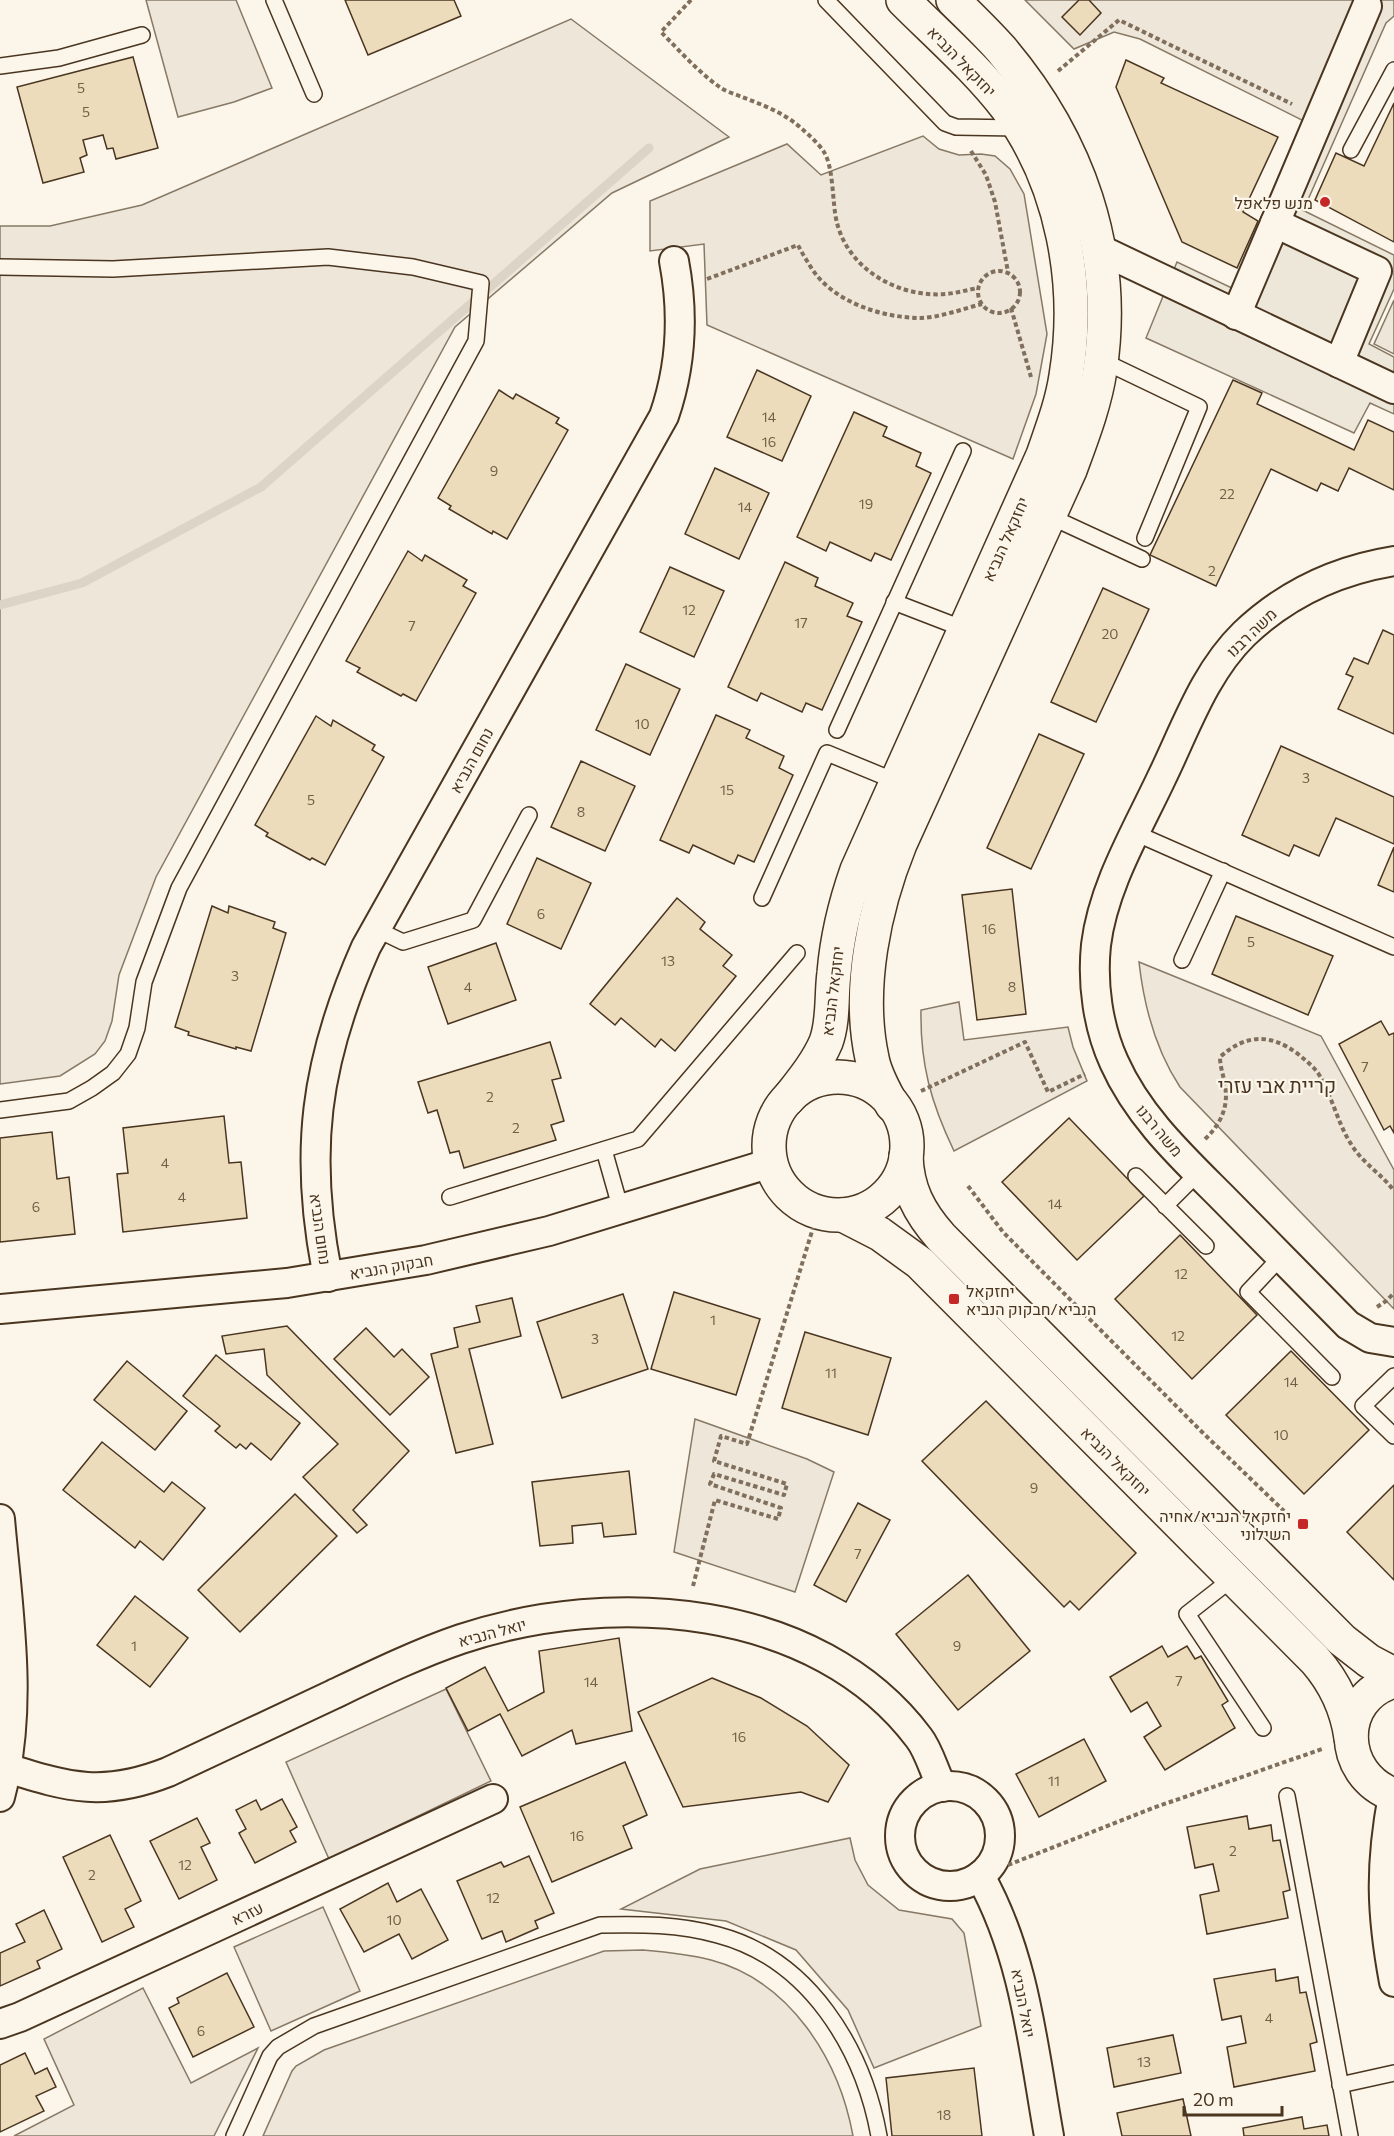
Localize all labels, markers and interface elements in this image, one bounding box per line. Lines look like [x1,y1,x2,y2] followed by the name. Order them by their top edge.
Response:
[924,22,1000,100] street label: יחזקאל הנביא
[77,79,85,96] house number: 5
[82,103,90,120] house number: 5
[1235,193,1313,212] place label: מנש פלאפל
[1318,195,1332,209] marker: מנש פלאפל
[762,408,777,425] house number: 14
[762,433,776,450] house number: 16
[490,462,498,479] house number: 9
[1219,485,1235,502] house number: 22
[978,494,1032,584] street label: יחזקאל הנביא
[859,495,873,512] house number: 19
[738,498,753,515] house number: 14
[1208,562,1216,579] house number: 2
[682,601,696,618] house number: 12
[1222,604,1280,660] street label: משה רבנו
[794,614,808,631] house number: 17
[408,617,416,634] house number: 7
[1102,625,1118,642] house number: 20
[634,715,650,732] house number: 10
[445,724,497,796] street label: נחום הנביא
[1302,769,1310,786] house number: 3
[720,781,734,798] house number: 15
[307,791,315,808] house number: 5
[577,803,585,820] house number: 8
[537,905,545,922] house number: 6
[982,920,996,937] house number: 16
[1247,933,1255,950] house number: 5
[817,945,847,1037] street label: יחזקאל הנביא
[661,952,675,969] house number: 13
[231,967,239,984] house number: 3
[464,978,473,995] house number: 4
[1008,978,1016,995] house number: 8
[1361,1058,1369,1075] house number: 7
[1218,1073,1336,1097] district label: קריית אבי עזרי
[486,1088,494,1105] house number: 2
[1133,1100,1187,1160] street label: משה רבנו
[512,1119,520,1136] house number: 2
[161,1154,170,1171] house number: 4
[178,1188,187,1205] house number: 4
[307,1192,335,1266] street label: נחום הנביא
[1048,1195,1063,1212] house number: 14
[32,1198,40,1215] house number: 6
[348,1249,434,1283] street label: חבקוק הנביא
[1174,1265,1188,1282] house number: 12
[966,1281,1096,1318] place label: יחזקאל הנביא/חבקוק הנביא
[947,1292,961,1306] marker: יחזקאל הנביא/חבקוק הנביא
[710,1311,716,1328] house number: 1
[1171,1327,1185,1344] house number: 12
[591,1330,599,1347] house number: 3
[825,1364,837,1381] house number: 11
[1284,1373,1299,1390] house number: 14
[1077,1422,1155,1500] street label: יחזקאל הנביא
[1273,1426,1289,1443] house number: 10
[1030,1479,1038,1496] house number: 9
[1159,1506,1291,1543] place label: יחזקאל הנביא/אחיה השילוני
[1296,1517,1310,1531] marker: יחזקאל הנביא/אחיה השילוני
[854,1545,862,1562] house number: 7
[456,1614,528,1650] street label: יואל הנביא
[131,1637,137,1654] house number: 1
[953,1637,961,1654] house number: 9
[1175,1672,1183,1689] house number: 7
[584,1673,599,1690] house number: 14
[732,1728,746,1745] house number: 16
[1048,1772,1060,1789] house number: 11
[570,1827,584,1844] house number: 16
[1229,1842,1237,1859] house number: 2
[178,1856,192,1873] house number: 12
[88,1866,96,1883] house number: 2
[486,1889,500,1906] house number: 12
[228,1897,266,1929] street label: עזרא
[386,1911,402,1928] house number: 10
[1008,1967,1040,2039] street label: יואל הנביא
[1265,2009,1274,2026] house number: 4
[197,2022,205,2039] house number: 6
[1137,2053,1151,2070] house number: 13
[1184,2079,1282,2117] scale bar
[1193,2088,1234,2110] text: 20 m
[937,2106,951,2123] house number: 18

